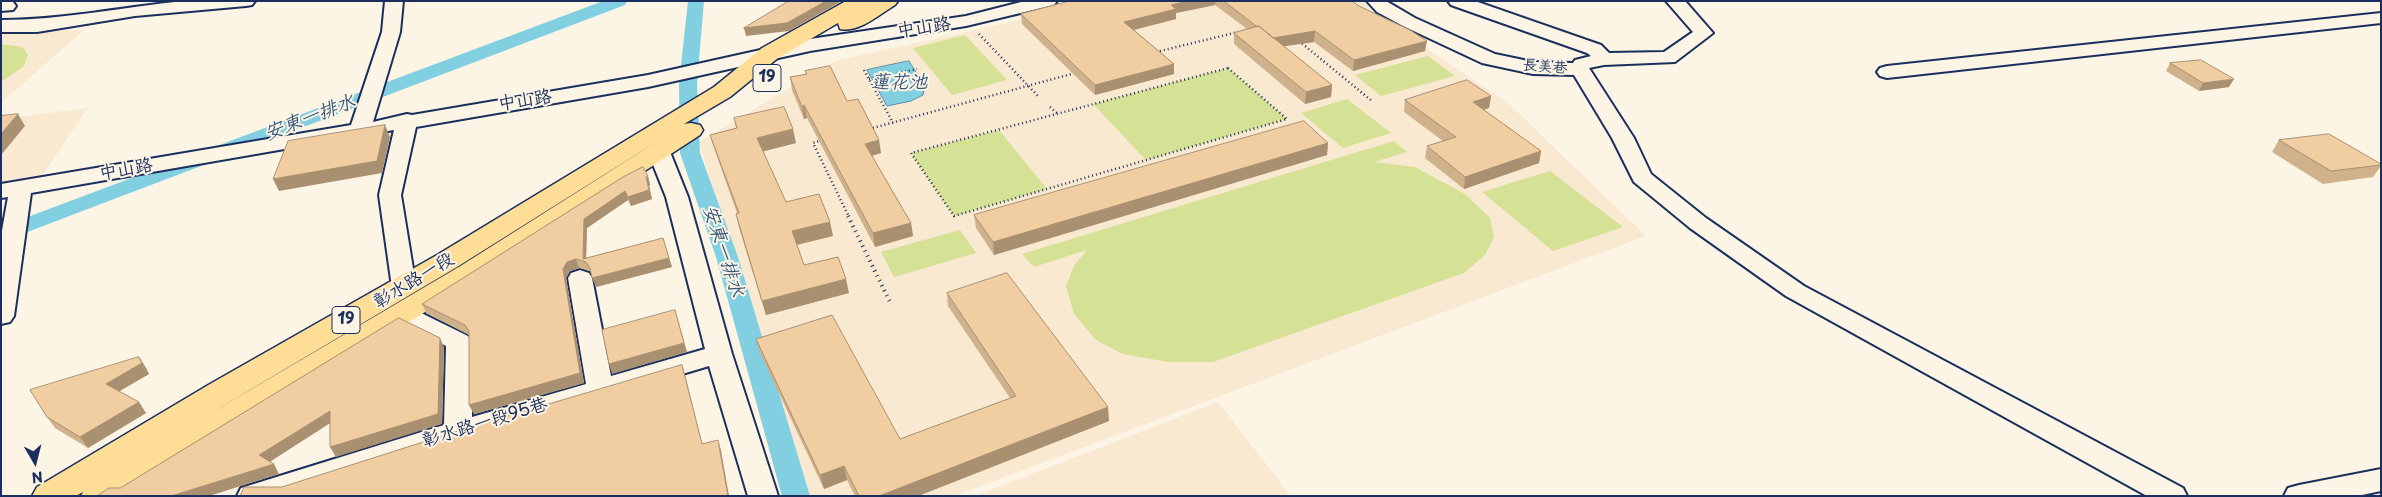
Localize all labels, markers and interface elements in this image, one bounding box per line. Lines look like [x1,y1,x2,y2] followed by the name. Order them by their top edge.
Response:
[896,13,952,43] street label: 中山路
[1522,56,1568,78] street label: 長美巷
[753,64,781,92] road number: 19
[871,72,927,94] water label: 蓮花池
[497,86,553,116] street label: 中山路
[262,90,358,146] water label: 安東一排水
[98,155,154,185] street label: 中山路
[697,202,749,300] water label: 安東一排水
[370,249,458,313] street label: 彰水路一段
[332,306,360,334] road number: 19
[420,394,550,452] street label: 彰水路一段95巷
[10,437,60,487] north arrow
[30,466,44,489] text: N

